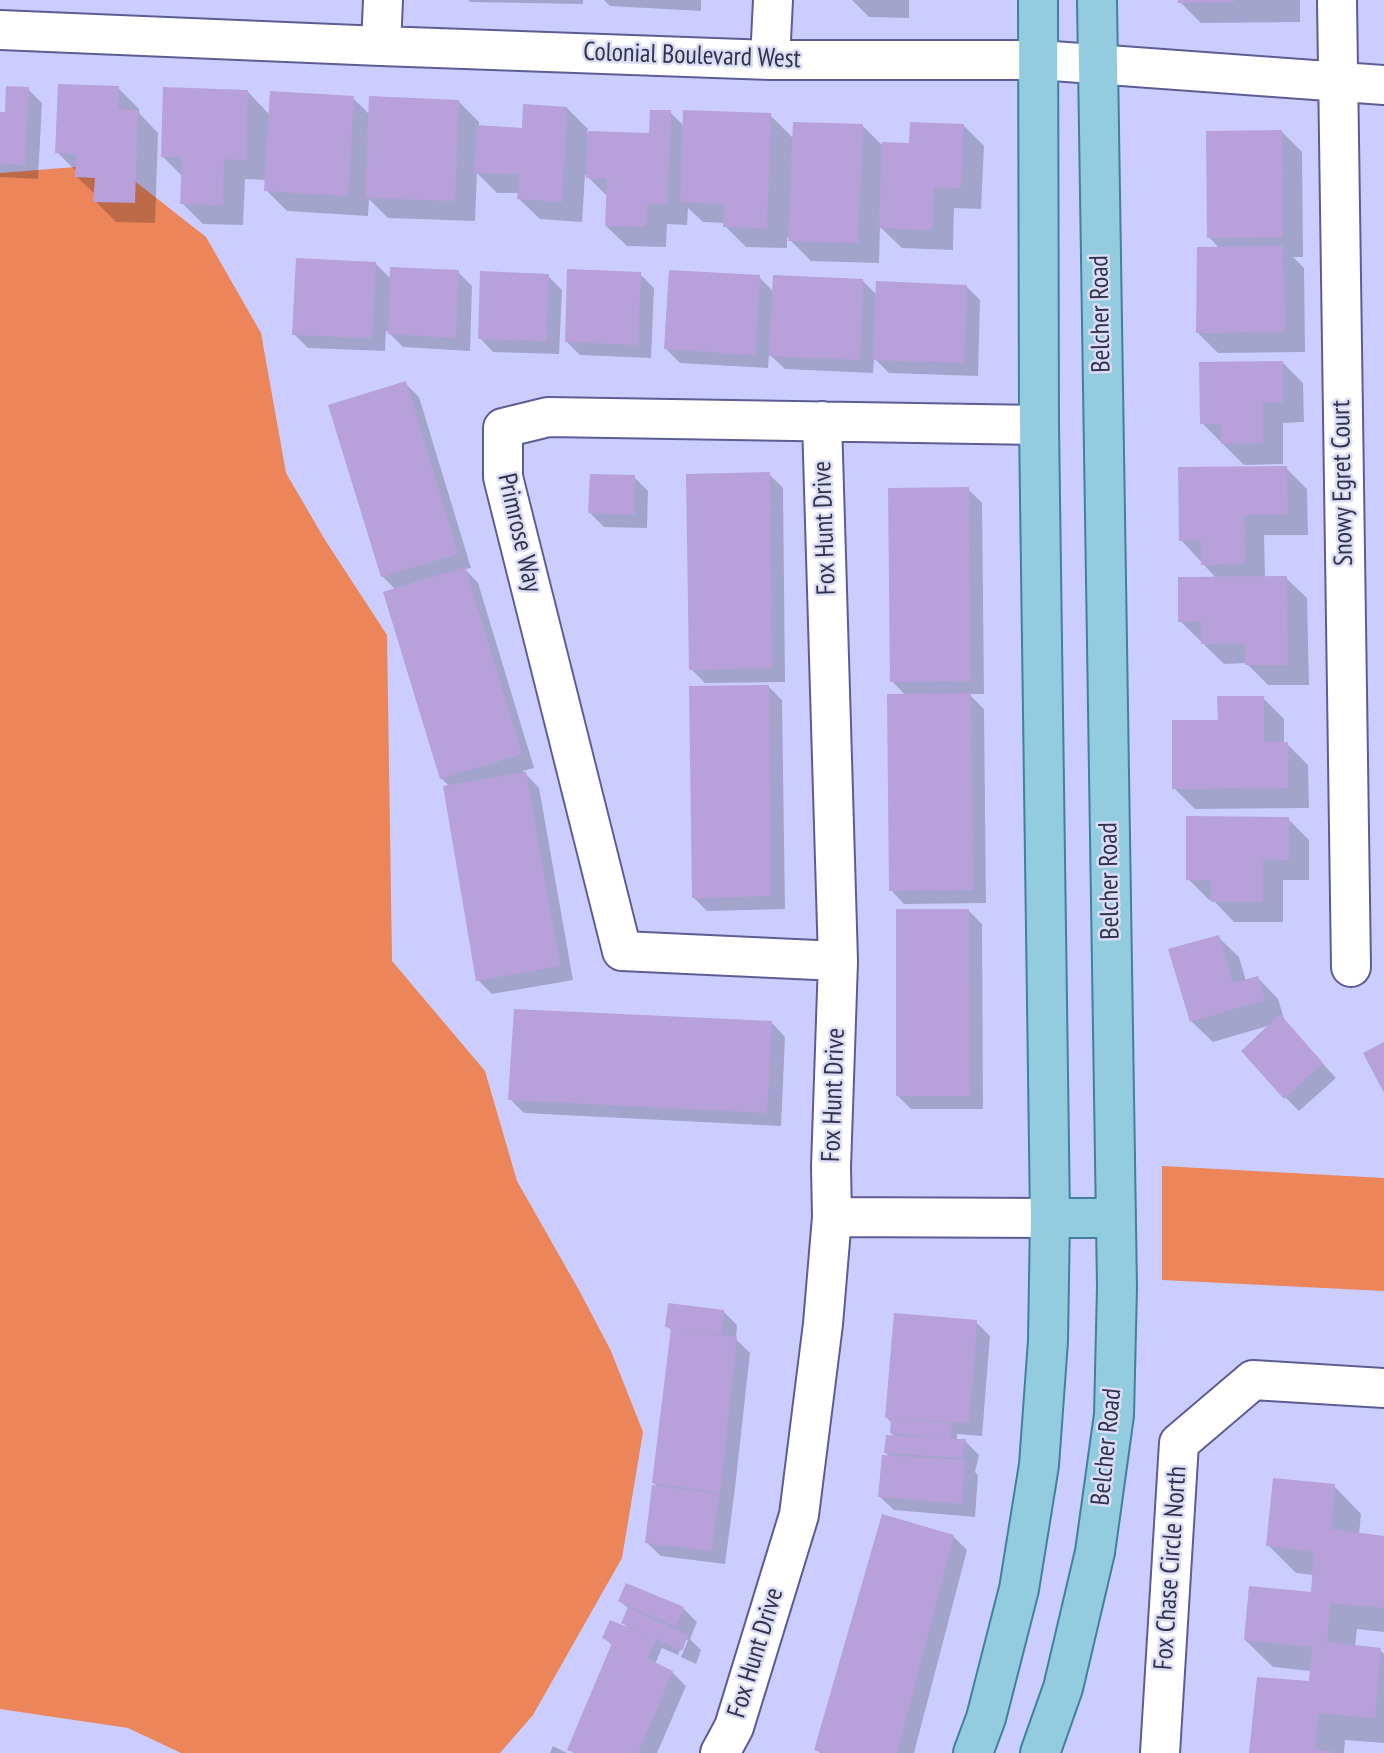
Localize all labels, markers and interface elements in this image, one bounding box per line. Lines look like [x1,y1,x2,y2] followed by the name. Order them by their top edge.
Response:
[583,37,801,75] street label: Colonial Boulevard West
[1084,255,1118,373] street label: Belcher Road
[1326,400,1360,566] street label: Snowy Egret Court
[807,460,843,596] street label: Fox Hunt Drive
[490,471,548,595] street label: Primrose Way
[1093,822,1127,940] street label: Belcher Road
[816,1027,852,1163] street label: Fox Hunt Drive
[1085,1387,1129,1507] street label: Belcher Road
[1148,1465,1194,1671] street label: Fox Chase Circle North
[721,1584,791,1722] street label: Fox Hunt Drive

